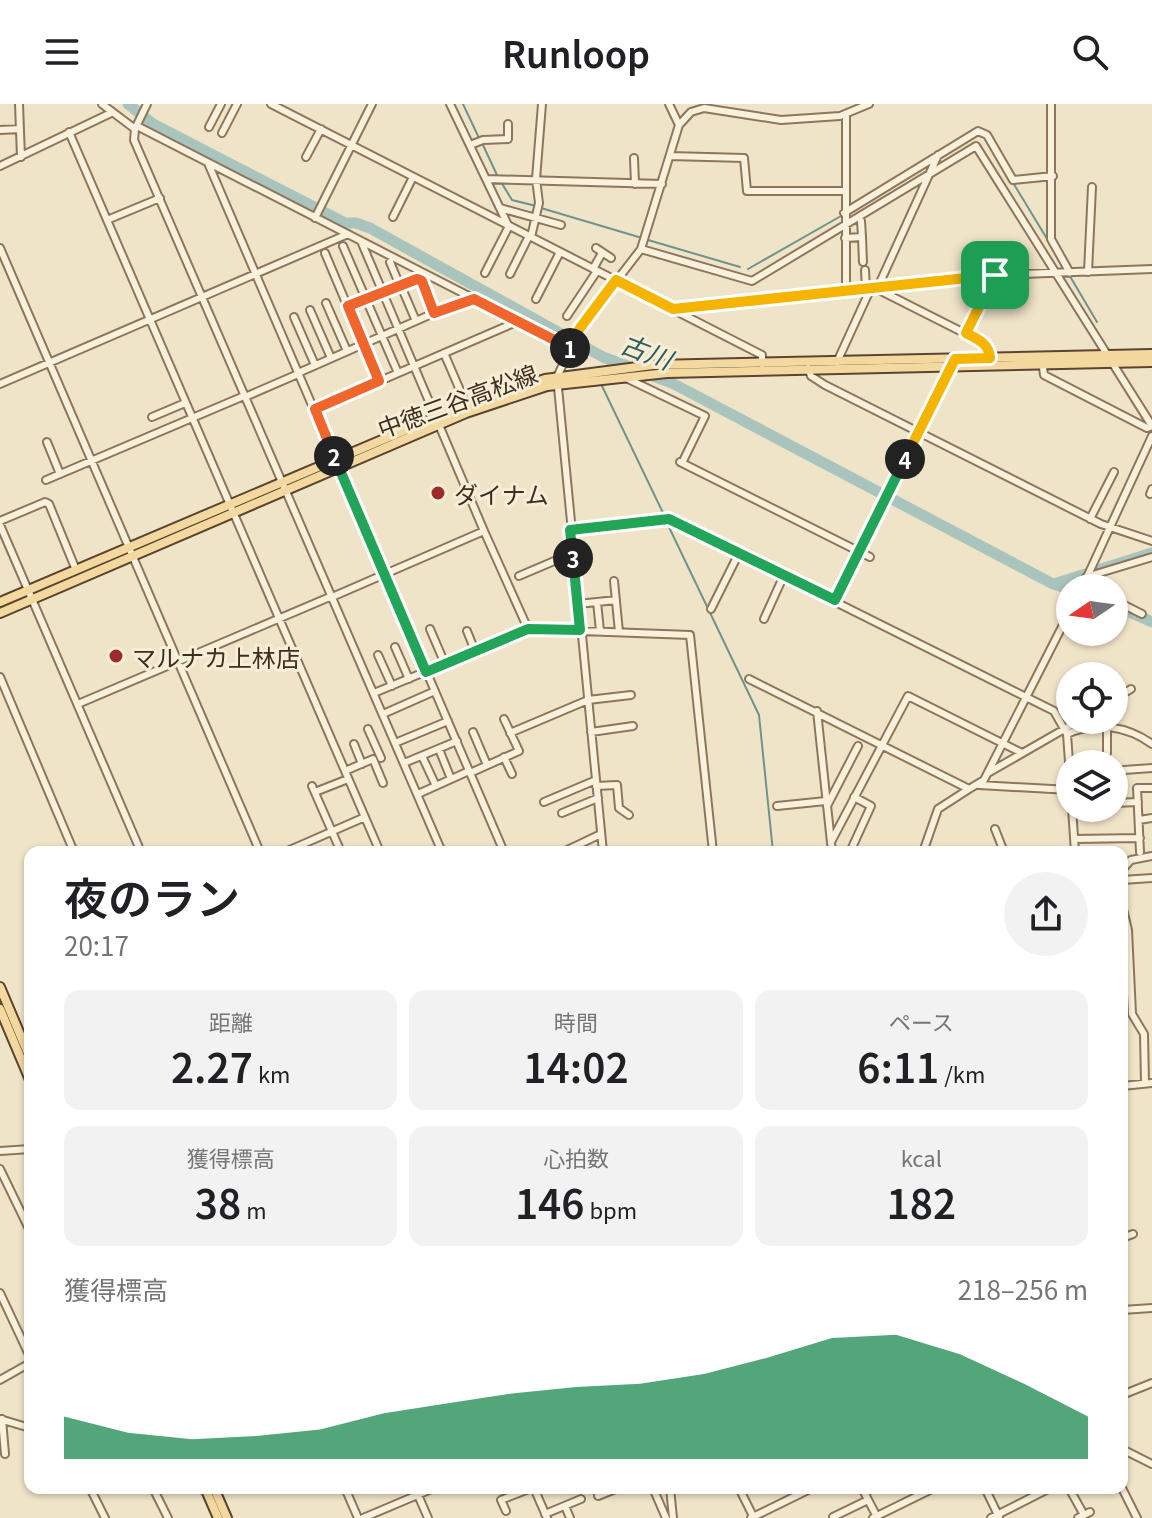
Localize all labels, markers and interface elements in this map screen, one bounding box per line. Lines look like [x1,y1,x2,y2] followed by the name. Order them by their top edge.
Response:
[502,26,650,78] text: Runloop
[40,30,84,74] icon: menu
[1068,30,1112,74] icon: search
[961,241,1029,309] pin
[973,253,1017,297] icon: arrive
[616,323,681,378] water label: 古川
[550,328,590,368] pin: 1
[564,332,576,364] text: 1
[372,355,542,445] street label: 中徳三谷高松線
[314,436,354,476] pin: 2
[885,439,925,479] pin: 4
[328,440,340,472] text: 2
[899,443,911,475] text: 4
[454,476,549,511] place label: ダイナム
[429,484,447,502] marker: ダイナム
[553,538,593,578] pin: 3
[567,542,579,574] text: 3
[1056,574,1128,646] north arrow
[1056,574,1128,822] map controls
[132,639,300,674] place label: マルナカ上林店
[107,647,125,665] marker: マルナカ上林店
[1056,662,1128,734] button: locate
[1056,750,1128,822] button: layers
[64,864,240,928] text: 夜のラン
[1004,872,1088,956] button: share
[64,926,129,963] text: 20:17
[209,1005,253,1037] text: 距離
[554,1005,598,1037] text: 時間
[889,1005,954,1037] text: ペース
[171,1037,253,1095] text: 2.27
[523,1037,629,1095] text: 14:02
[857,1037,939,1095] text: 6:11
[253,1057,290,1089] text: km
[939,1057,985,1089] text: /km
[187,1141,275,1173] text: 獲得標高
[543,1141,609,1173] text: 心拍数
[901,1141,942,1173] text: kcal
[195,1173,241,1231] text: 38
[515,1173,585,1231] text: 146
[887,1173,956,1231] text: 182
[241,1193,267,1225] text: m
[585,1193,637,1225] text: bpm
[64,1270,168,1307] text: 獲得標高
[958,1270,1088,1307] text: 218–256 m

